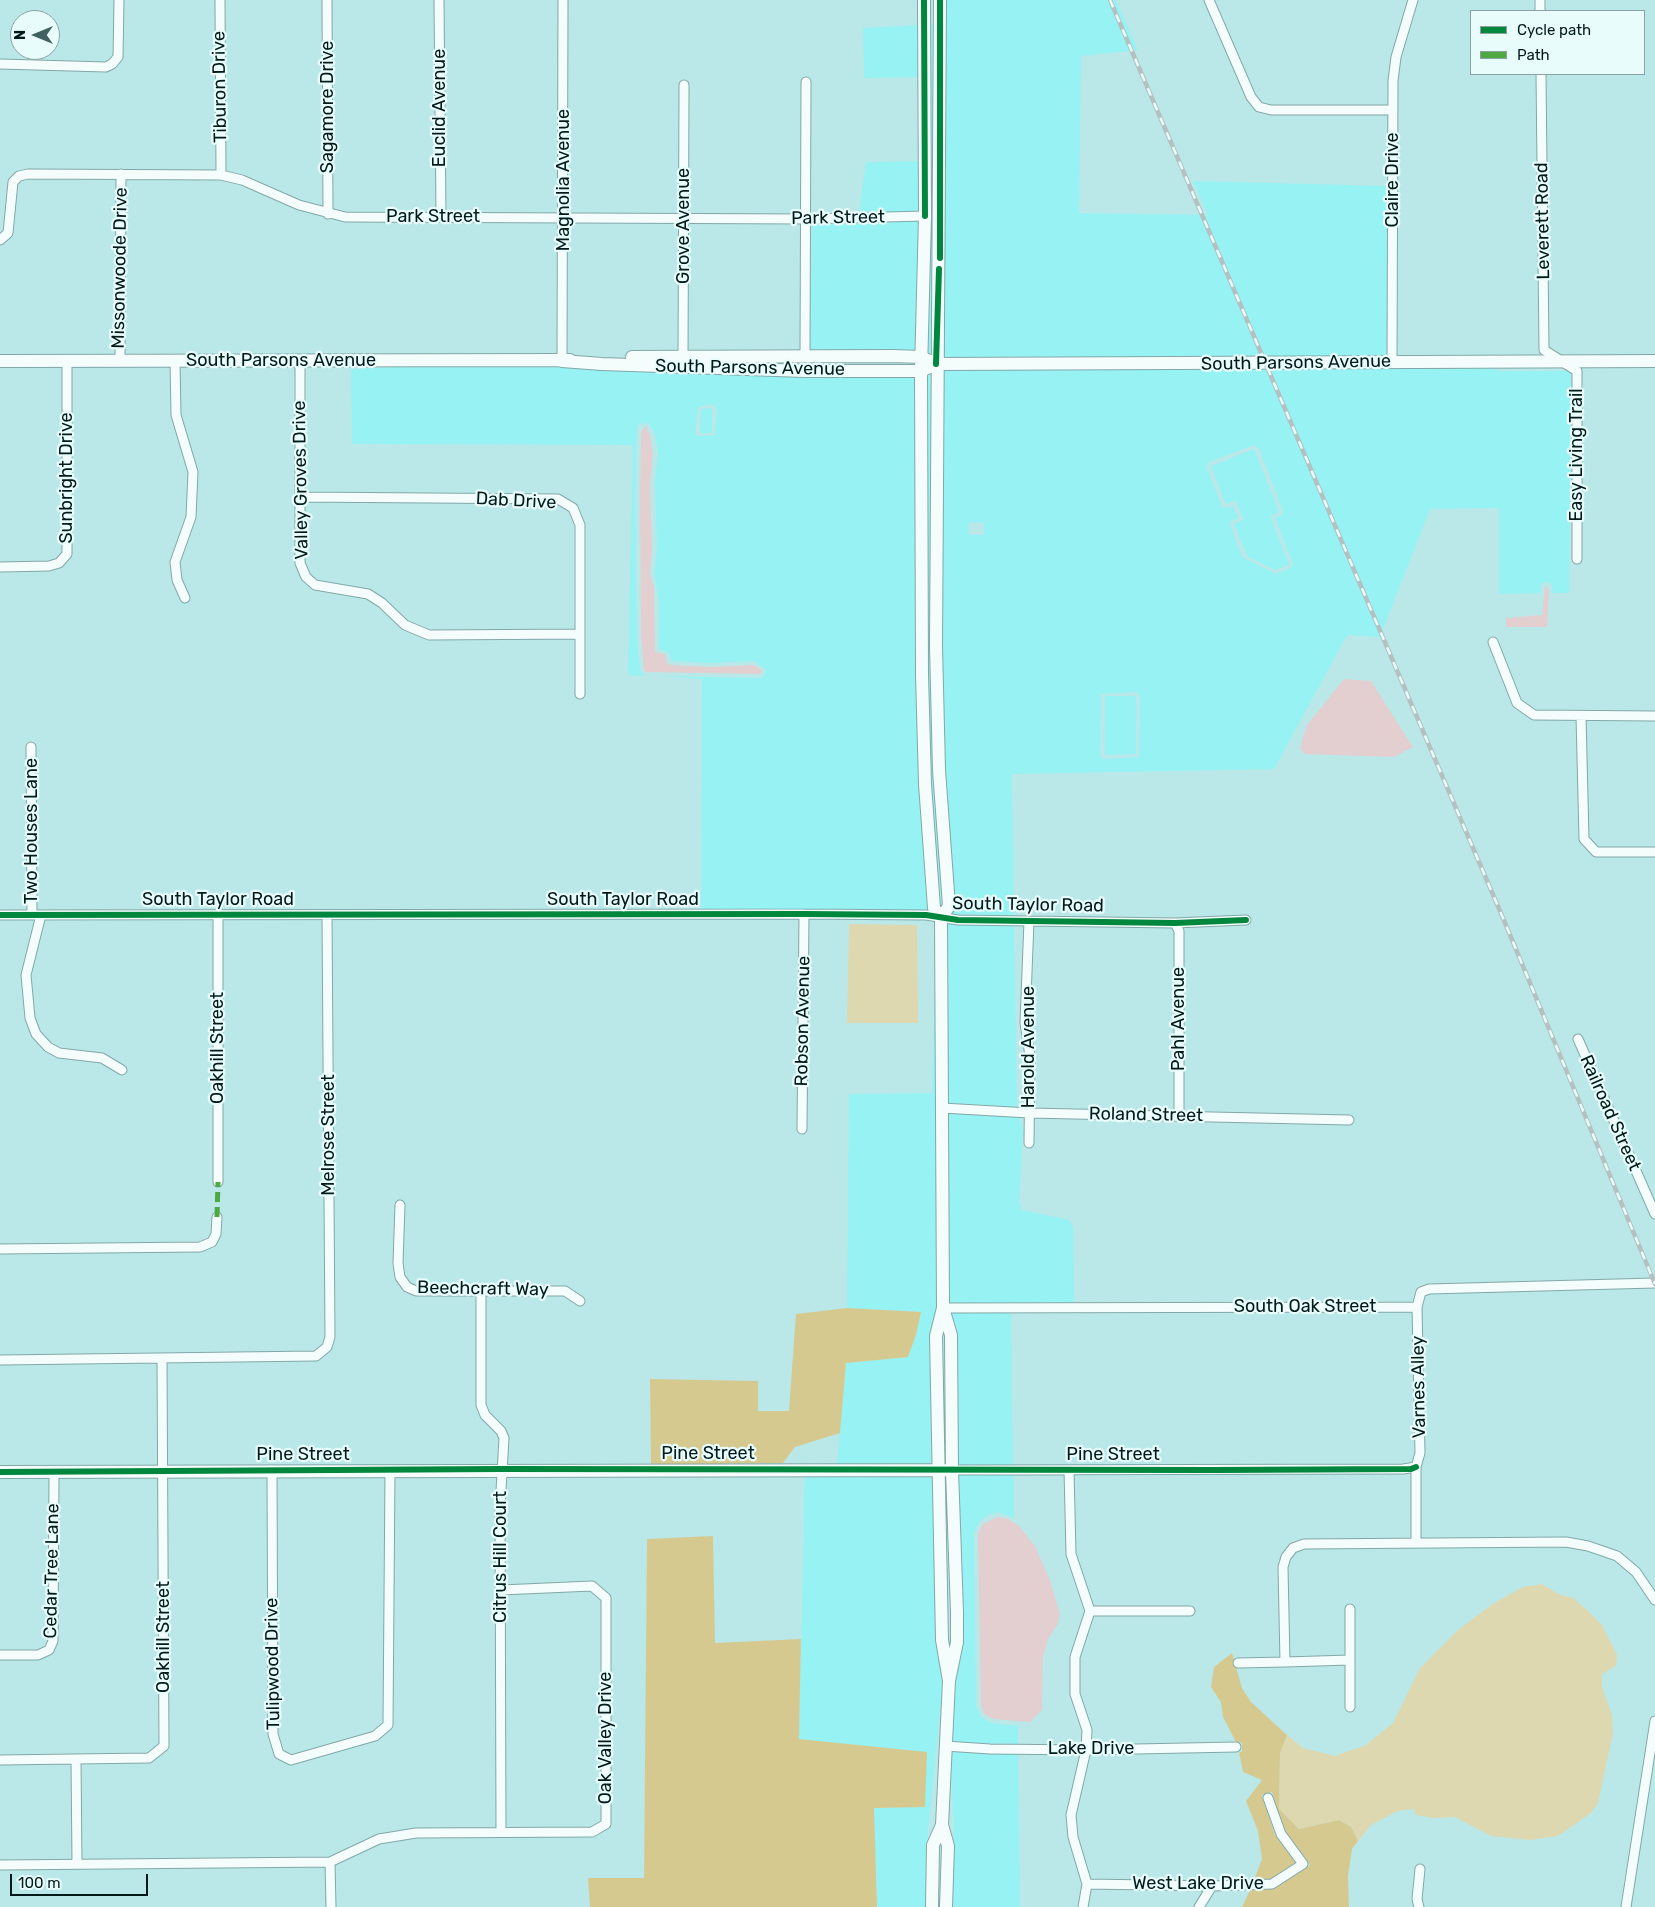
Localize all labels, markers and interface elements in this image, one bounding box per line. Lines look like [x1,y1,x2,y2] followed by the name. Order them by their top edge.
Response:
[10,10,60,60] north arrow
[1470,10,1645,75] legend
[1517,21,1591,39] text: Cycle path
[12,30,29,40] text: N
[208,31,232,143] street label: Tiburon Drive
[317,41,339,173] street label: Sagamore Drive
[1517,46,1550,64] text: Path
[429,49,451,167] street label: Euclid Avenue
[553,109,575,251] street label: Magnolia Avenue
[1382,132,1404,228] street label: Claire Drive
[1531,162,1555,280] street label: Leverett Road
[673,168,695,284] street label: Grove Avenue
[108,187,132,349] street label: Missonwoode Drive
[386,206,480,228] street label: Park Street
[791,206,885,230] street label: Park Street
[186,350,376,372] street label: South Parsons Avenue
[1201,351,1391,375] street label: South Parsons Avenue
[655,356,845,380] street label: South Parsons Avenue
[1566,388,1588,522] street label: Easy Living Trail
[289,400,313,560] street label: Valley Groves Drive
[56,412,78,544] street label: Sunbright Drive
[475,488,557,514] street label: Dab Drive
[21,758,43,904] street label: Two Houses Lane
[142,889,294,911] street label: South Taylor Road
[547,889,699,911] street label: South Taylor Road
[952,893,1104,917] street label: South Taylor Road
[791,956,815,1086] street label: Robson Avenue
[1168,967,1190,1071] street label: Pahl Avenue
[1018,986,1040,1108] street label: Harold Avenue
[207,992,229,1104] street label: Oakhill Street
[1575,1052,1645,1174] street label: Railroad Street
[318,1074,340,1196] street label: Melrose Street
[1089,1103,1203,1127] street label: Roland Street
[417,1277,549,1301] street label: Beechcraft Way
[1234,1296,1376,1318] street label: South Oak Street
[1407,1336,1431,1438] street label: Varnes Alley
[661,1443,755,1465] street label: Pine Street
[256,1444,350,1466] street label: Pine Street
[1066,1444,1160,1466] street label: Pine Street
[490,1491,512,1623] street label: Citrus Hill Court
[40,1503,64,1639] street label: Cedar Tree Lane
[153,1581,175,1693] street label: Oakhill Street
[261,1598,285,1730] street label: Tulipwood Drive
[595,1672,617,1804] street label: Oak Valley Drive
[1048,1738,1134,1760] street label: Lake Drive
[12,1864,150,1896] scale bar
[1132,1873,1264,1895] street label: West Lake Drive
[18,1874,60,1892] text: 100 m

